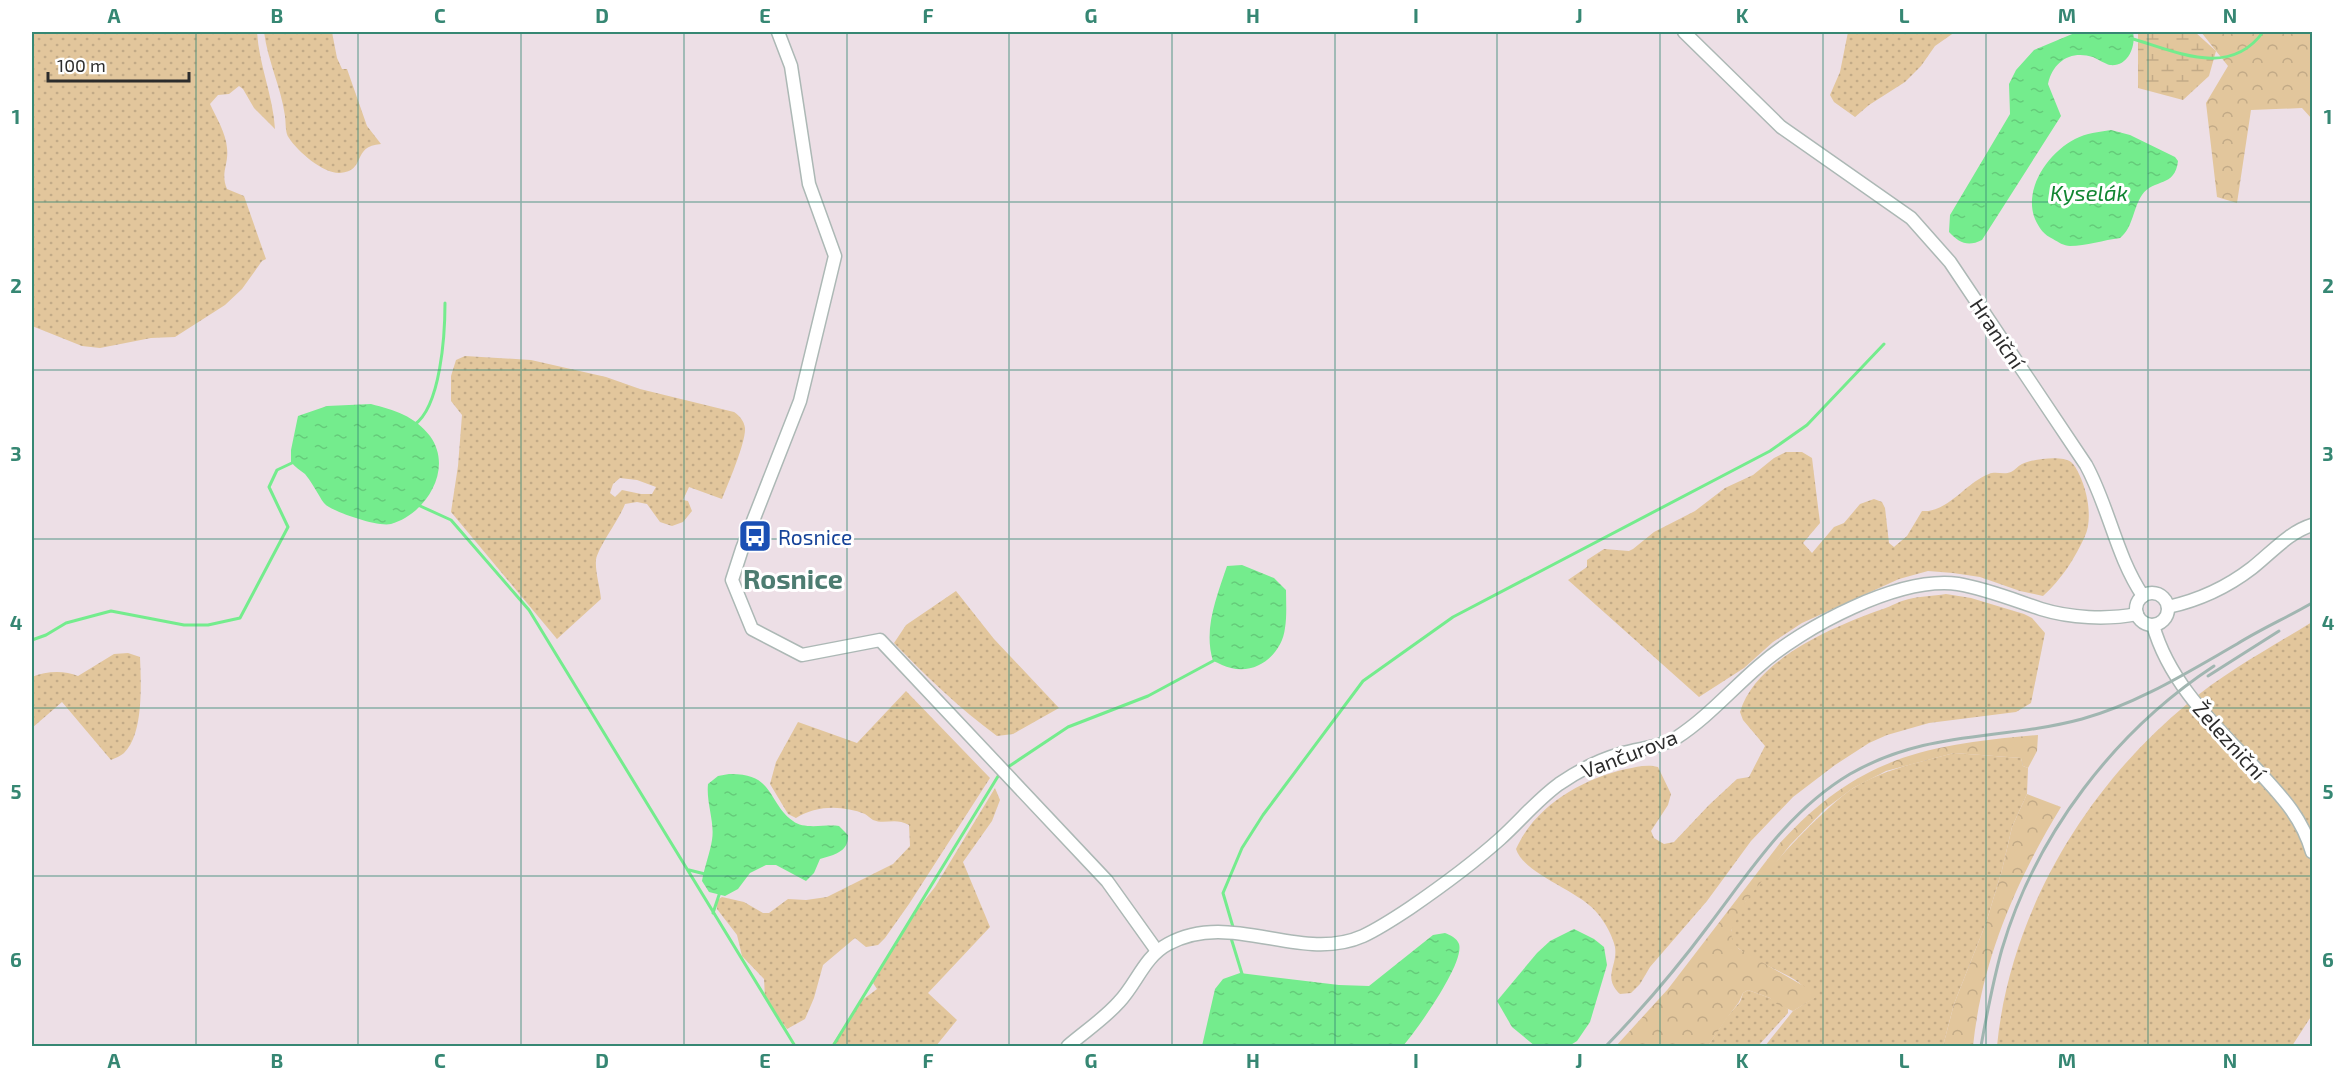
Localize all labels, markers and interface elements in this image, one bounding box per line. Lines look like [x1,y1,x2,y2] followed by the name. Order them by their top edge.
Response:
[107,3,121,27] text: A
[271,3,283,27] text: B
[434,3,446,27] text: C
[595,3,609,27] text: D
[759,3,771,27] text: E
[922,3,934,27] text: F
[1085,3,1097,27] text: G
[1246,3,1260,27] text: H
[1413,3,1419,27] text: I
[1575,3,1583,27] text: J
[1736,3,1749,27] text: K
[1899,3,1910,27] text: L
[2058,3,2076,27] text: M
[2223,3,2237,27] text: N
[48,45,189,83] scale bar
[57,54,106,76] text: 100 m
[12,104,20,128] text: 1
[2324,104,2332,128] text: 1
[2050,179,2128,206] water label: Kyselák
[10,273,22,297] text: 2
[2322,273,2334,297] text: 2
[1966,293,2031,373] street label: Hraniční
[10,441,22,465] text: 3
[2322,441,2334,465] text: 3
[737,518,773,554] bus stop icon: Rosnice
[778,524,852,549] place label: Rosnice
[743,562,843,594] district label: Rosnice
[10,610,23,634] text: 4
[2322,610,2335,634] text: 4
[2188,696,2272,785] street label: Železniční
[1578,723,1680,783] street label: Vančurova
[10,779,22,803] text: 5
[2322,779,2334,803] text: 5
[10,947,22,971] text: 6
[2322,947,2334,971] text: 6
[107,1048,121,1072] text: A
[271,1048,283,1072] text: B
[434,1048,446,1072] text: C
[595,1048,609,1072] text: D
[759,1048,771,1072] text: E
[922,1048,934,1072] text: F
[1085,1048,1097,1072] text: G
[1246,1048,1260,1072] text: H
[1413,1048,1419,1072] text: I
[1575,1048,1583,1072] text: J
[1736,1048,1749,1072] text: K
[1899,1048,1910,1072] text: L
[2058,1048,2076,1072] text: M
[2223,1048,2237,1072] text: N

